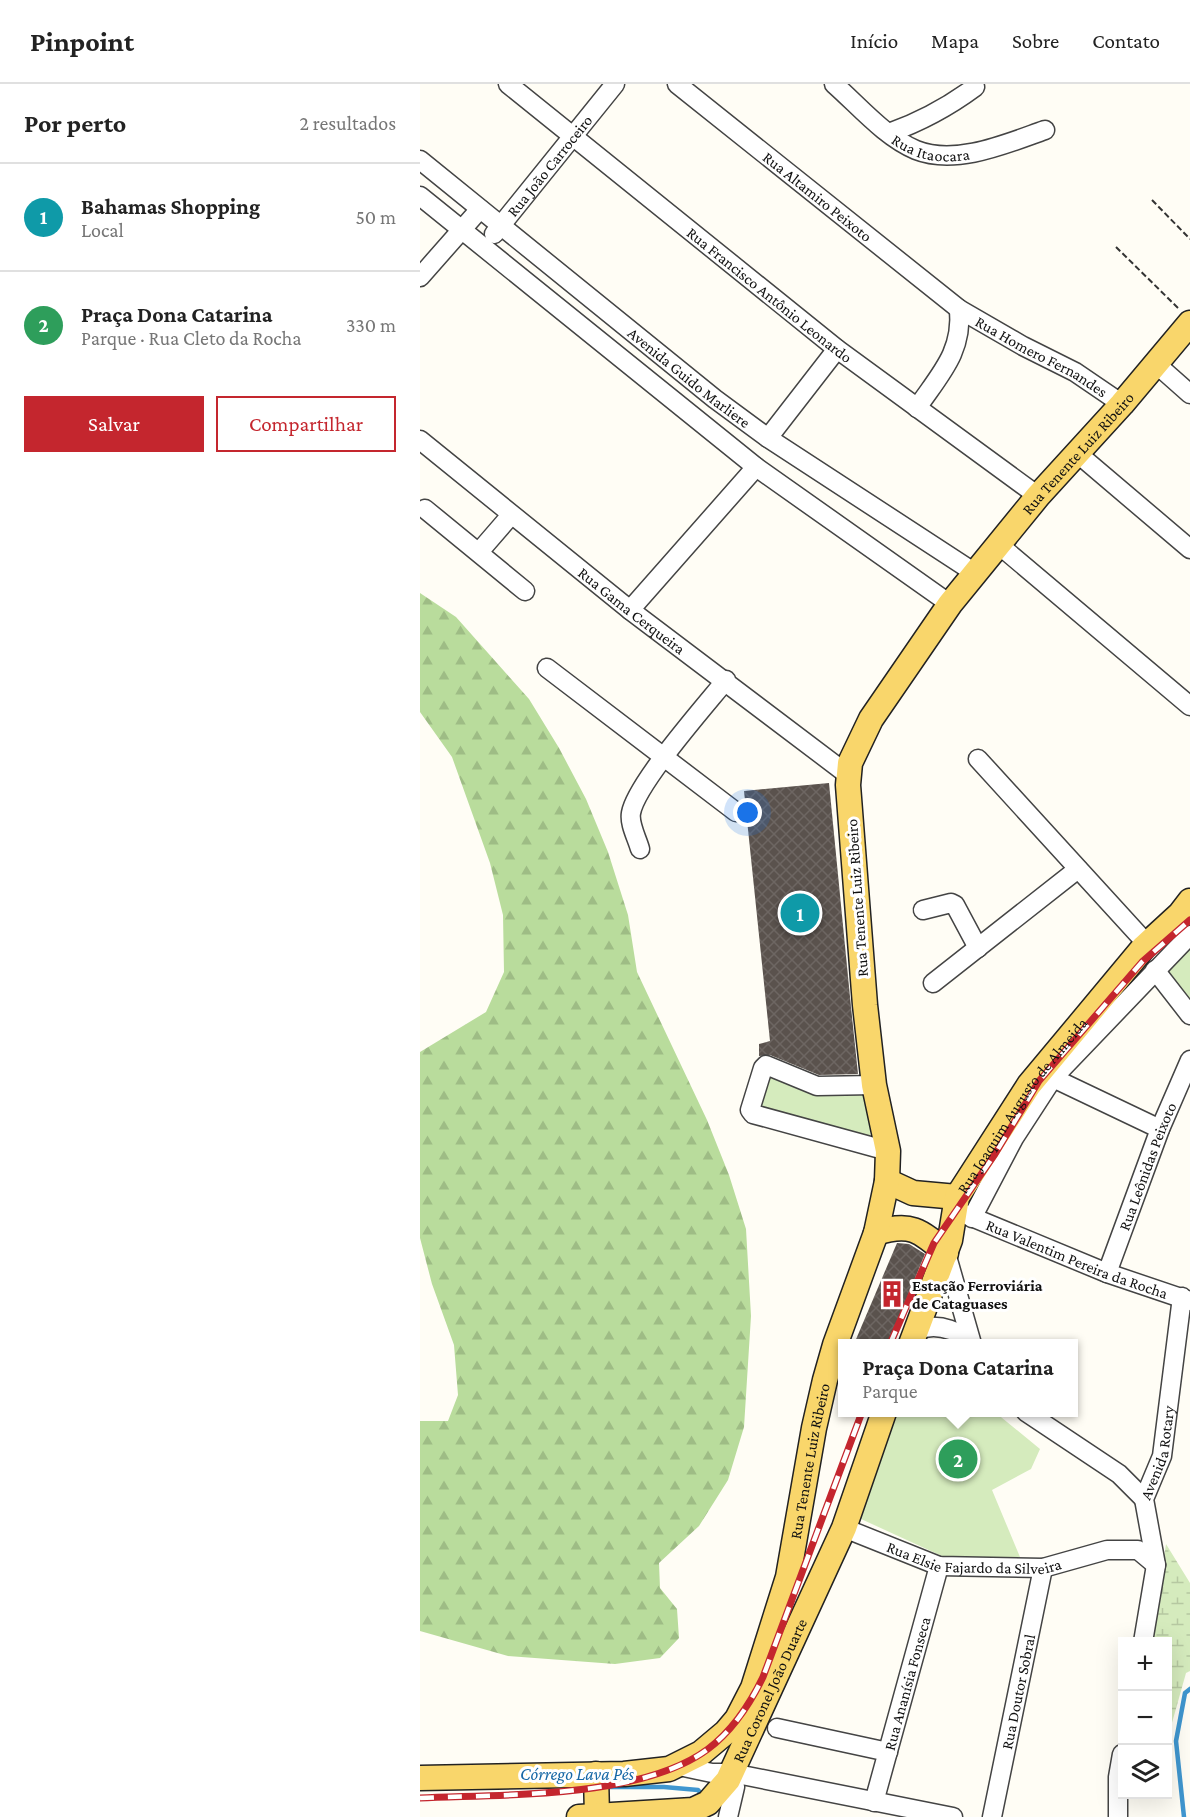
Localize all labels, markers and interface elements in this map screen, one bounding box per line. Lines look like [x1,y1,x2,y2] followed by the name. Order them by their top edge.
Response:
[30,26,134,57] text: Pinpoint
[850,29,898,53] text: Início
[931,29,979,53] text: Mapa
[1012,29,1059,53] text: Sobre
[1092,29,1160,53] text: Contato
[24,109,126,138] text: Por perto
[503,111,595,220] street label: Rua João Carroceiro
[299,112,396,134] text: 2 resultados
[889,130,971,164] street label: Rua Itaocara
[760,148,875,245] street label: Rua Altamiro Peixoto
[81,194,260,219] text: Bahamas Shopping
[40,206,47,228] text: 1
[355,206,396,228] text: 50 m
[81,219,124,241] text: Local
[684,223,856,366] street label: Rua Francisco Antônio Leonardo
[81,302,272,327] text: Praça Dona Catarina
[973,312,1111,400] street label: Rua Homero Fernandes
[38,314,49,336] text: 2
[346,314,396,336] text: 330 m
[625,324,754,431] street label: Avenida Guido Marliere
[81,327,302,349] text: Parque · Rua Cleto da Rocha
[1018,389,1137,517] street label: Rua Tenente Luiz Ribeiro
[24,396,204,452] button: Salvar
[216,396,396,452] button: Compartilhar
[575,563,689,658] street label: Rua Gama Cerqueira
[733,798,762,827] your location
[843,818,871,978] street label: Rua Tenente Luiz Ribeiro
[780,890,820,936] pin: 1
[953,1014,1090,1196] street label: Rua Joaquim Augusto de Almeida
[1115,1100,1179,1233] street label: Rua Leônidas Peixoto
[984,1216,1171,1302] street label: Rua Valentim Pereira da Rocha
[912,1277,1043,1312] place label: Estação Ferroviária de Cataguases
[877,1279,907,1309] building icon: Estação Ferroviária de Cataguases
[838,1339,1078,1417] popup
[862,1355,1054,1380] text: Praça Dona Catarina
[862,1380,918,1402] text: Parque
[786,1381,833,1540] street label: Rua Tenente Luiz Ribeiro
[1136,1404,1178,1502] street label: Avenida Rotary
[938,1436,978,1482] pin: 2
[885,1538,1064,1577] street label: Rua Elsie Fajardo da Silveira
[880,1614,933,1752] street label: Rua Ananísia Fonseca
[729,1616,810,1765] street label: Rua Coronel João Duarte
[998,1633,1038,1751] street label: Rua Doutor Sobral
[1118,1637,1172,1799] map controls
[1118,1637,1172,1691] button: +
[1118,1691,1172,1745] button: −
[1118,1745,1172,1799] button: layers
[520,1764,635,1784] water label: Córrego Lava Pés

